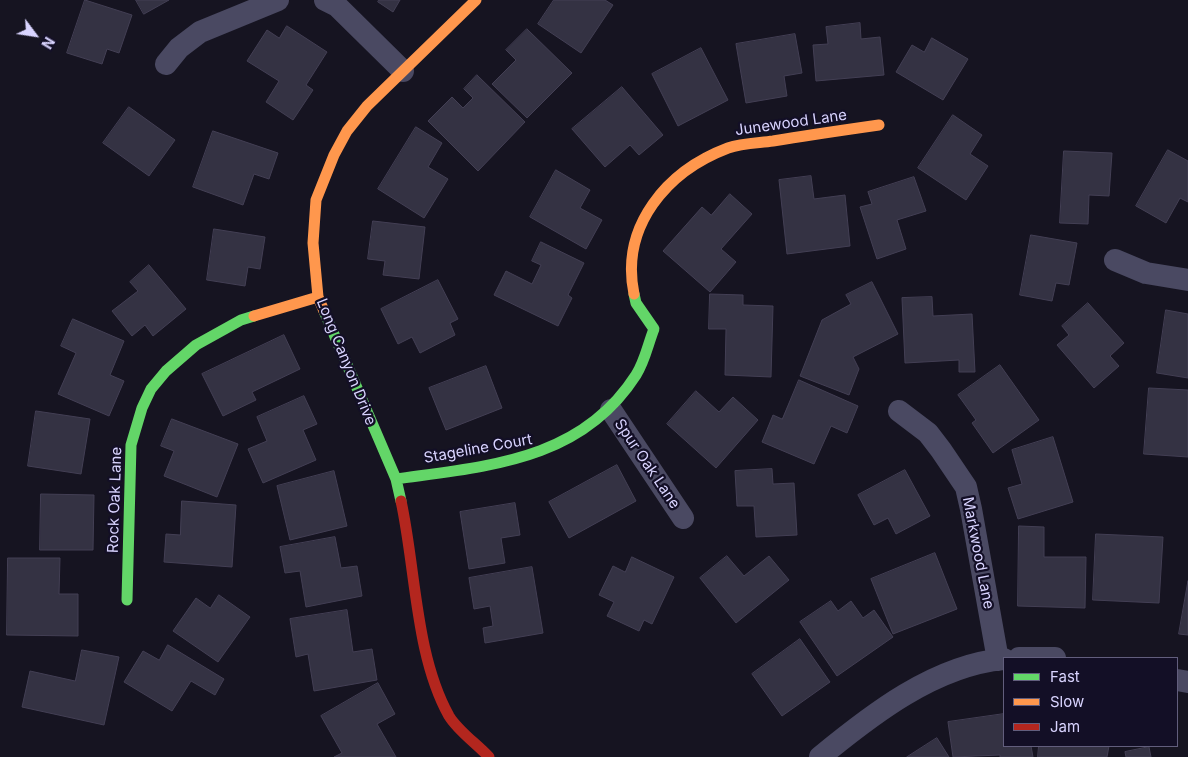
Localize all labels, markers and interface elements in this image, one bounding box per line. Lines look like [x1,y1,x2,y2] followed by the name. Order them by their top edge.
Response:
[10,10,60,60] north arrow
[38,34,58,52] text: N
[734,106,848,140] street label: Junewood Lane
[312,296,380,428] street label: Long Canyon Drive
[610,416,684,512] street label: Spur Oak Lane
[422,431,534,467] street label: Stageline Court
[104,447,126,553] street label: Rock Oak Lane
[958,495,998,611] street label: Markwood Lane
[1003,657,1178,747] legend
[1050,667,1080,686] text: Fast
[1050,692,1084,711] text: Slow
[1050,717,1080,736] text: Jam

